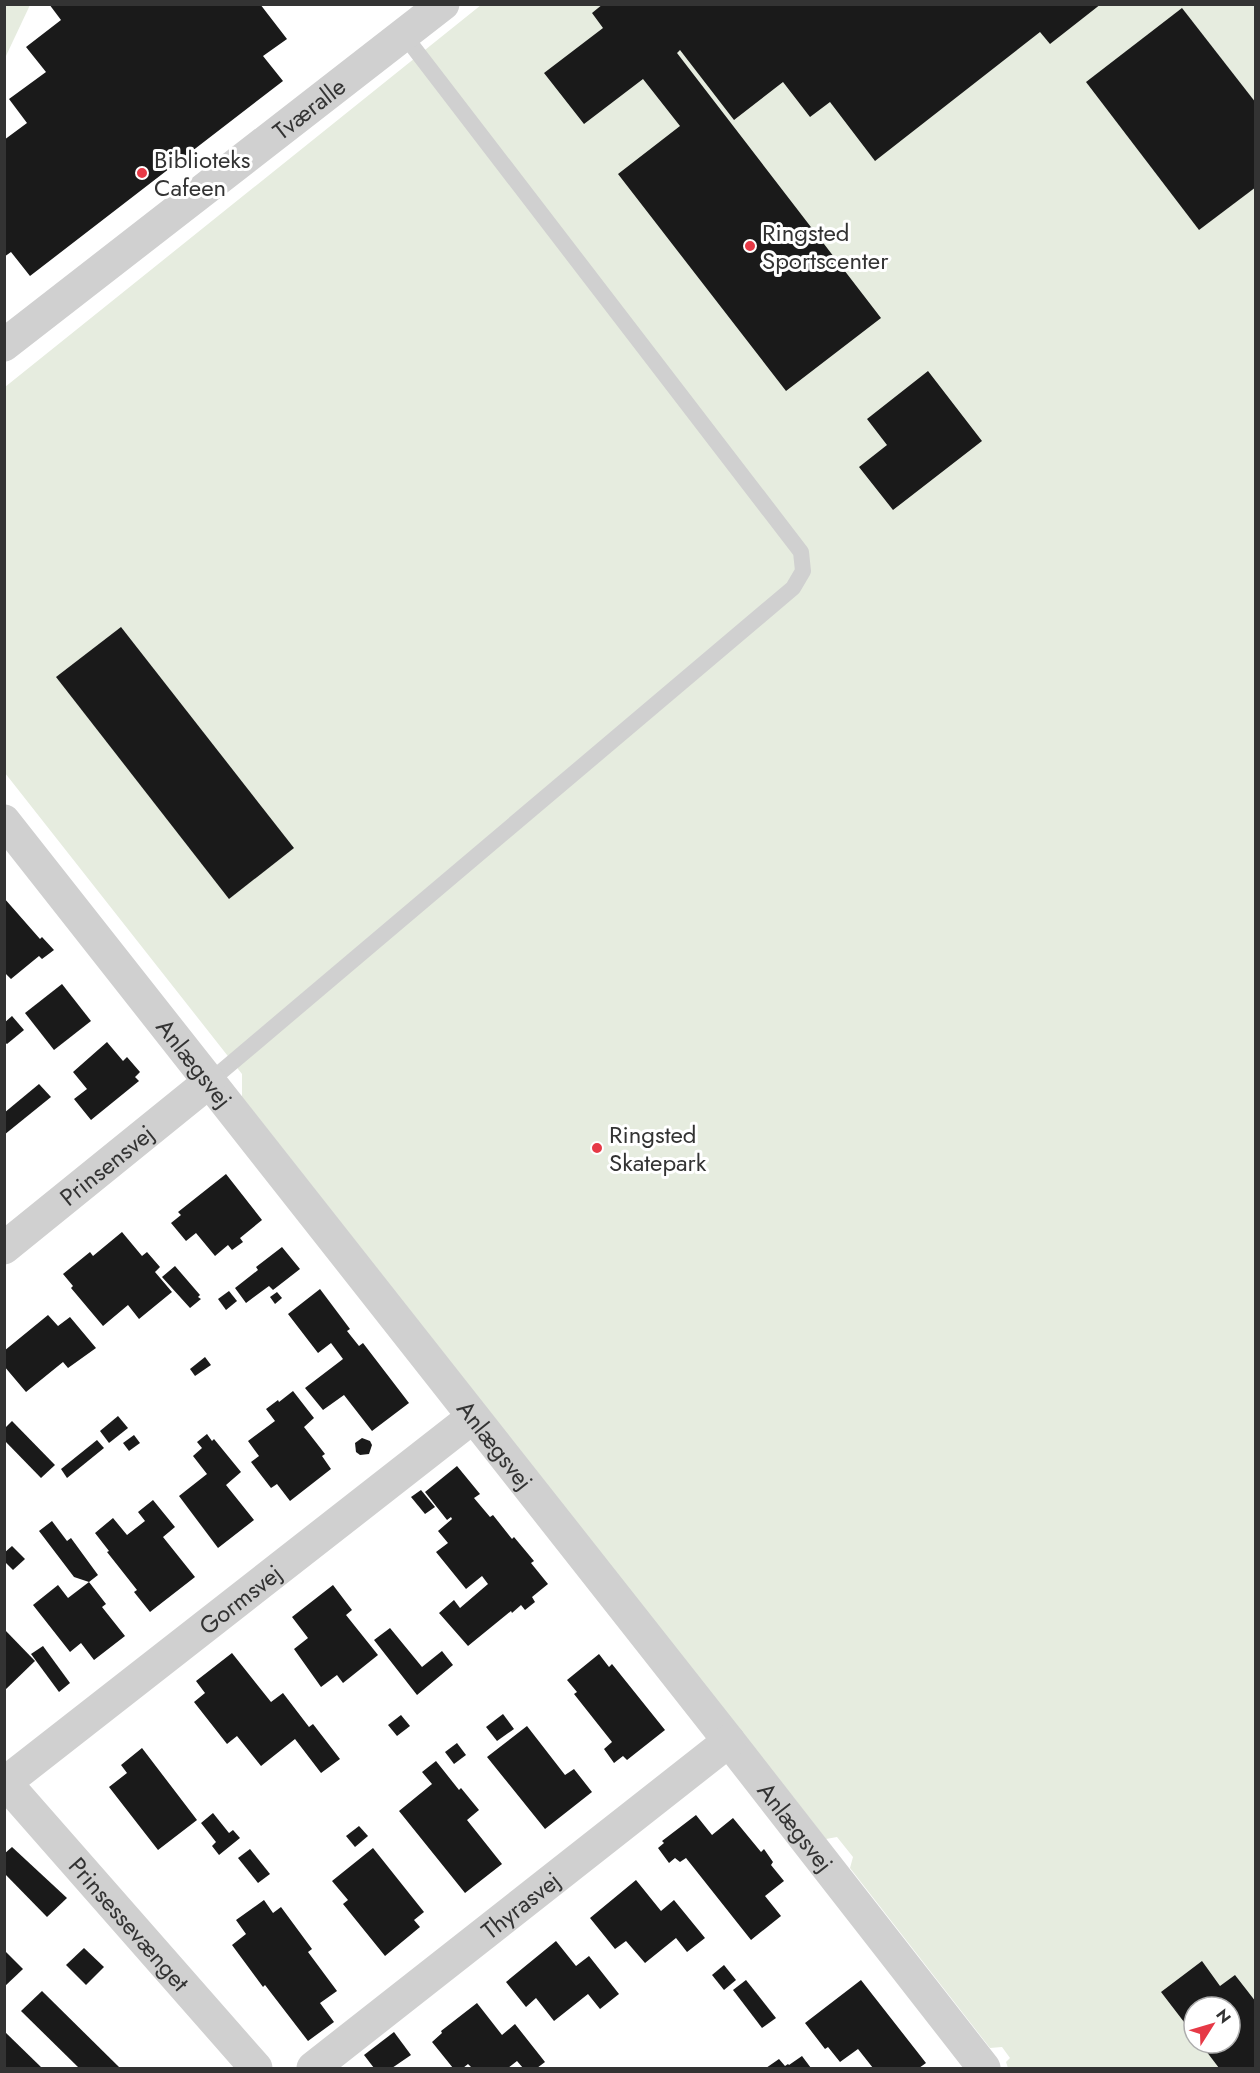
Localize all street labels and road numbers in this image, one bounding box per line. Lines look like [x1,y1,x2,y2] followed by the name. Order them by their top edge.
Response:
[265,69,353,148] street label: Tværalle
[148,1011,241,1115] street label: Anlægsvej
[52,1116,161,1214] street label: Prinsensvej
[449,1392,542,1497] street label: Anlægsvej
[191,1556,289,1643] street label: Gormsvej
[750,1774,842,1879] street label: Anlægsvej
[61,1849,198,1999] street label: Prinsessevænget
[474,1863,568,1947] street label: Thyrasvej

